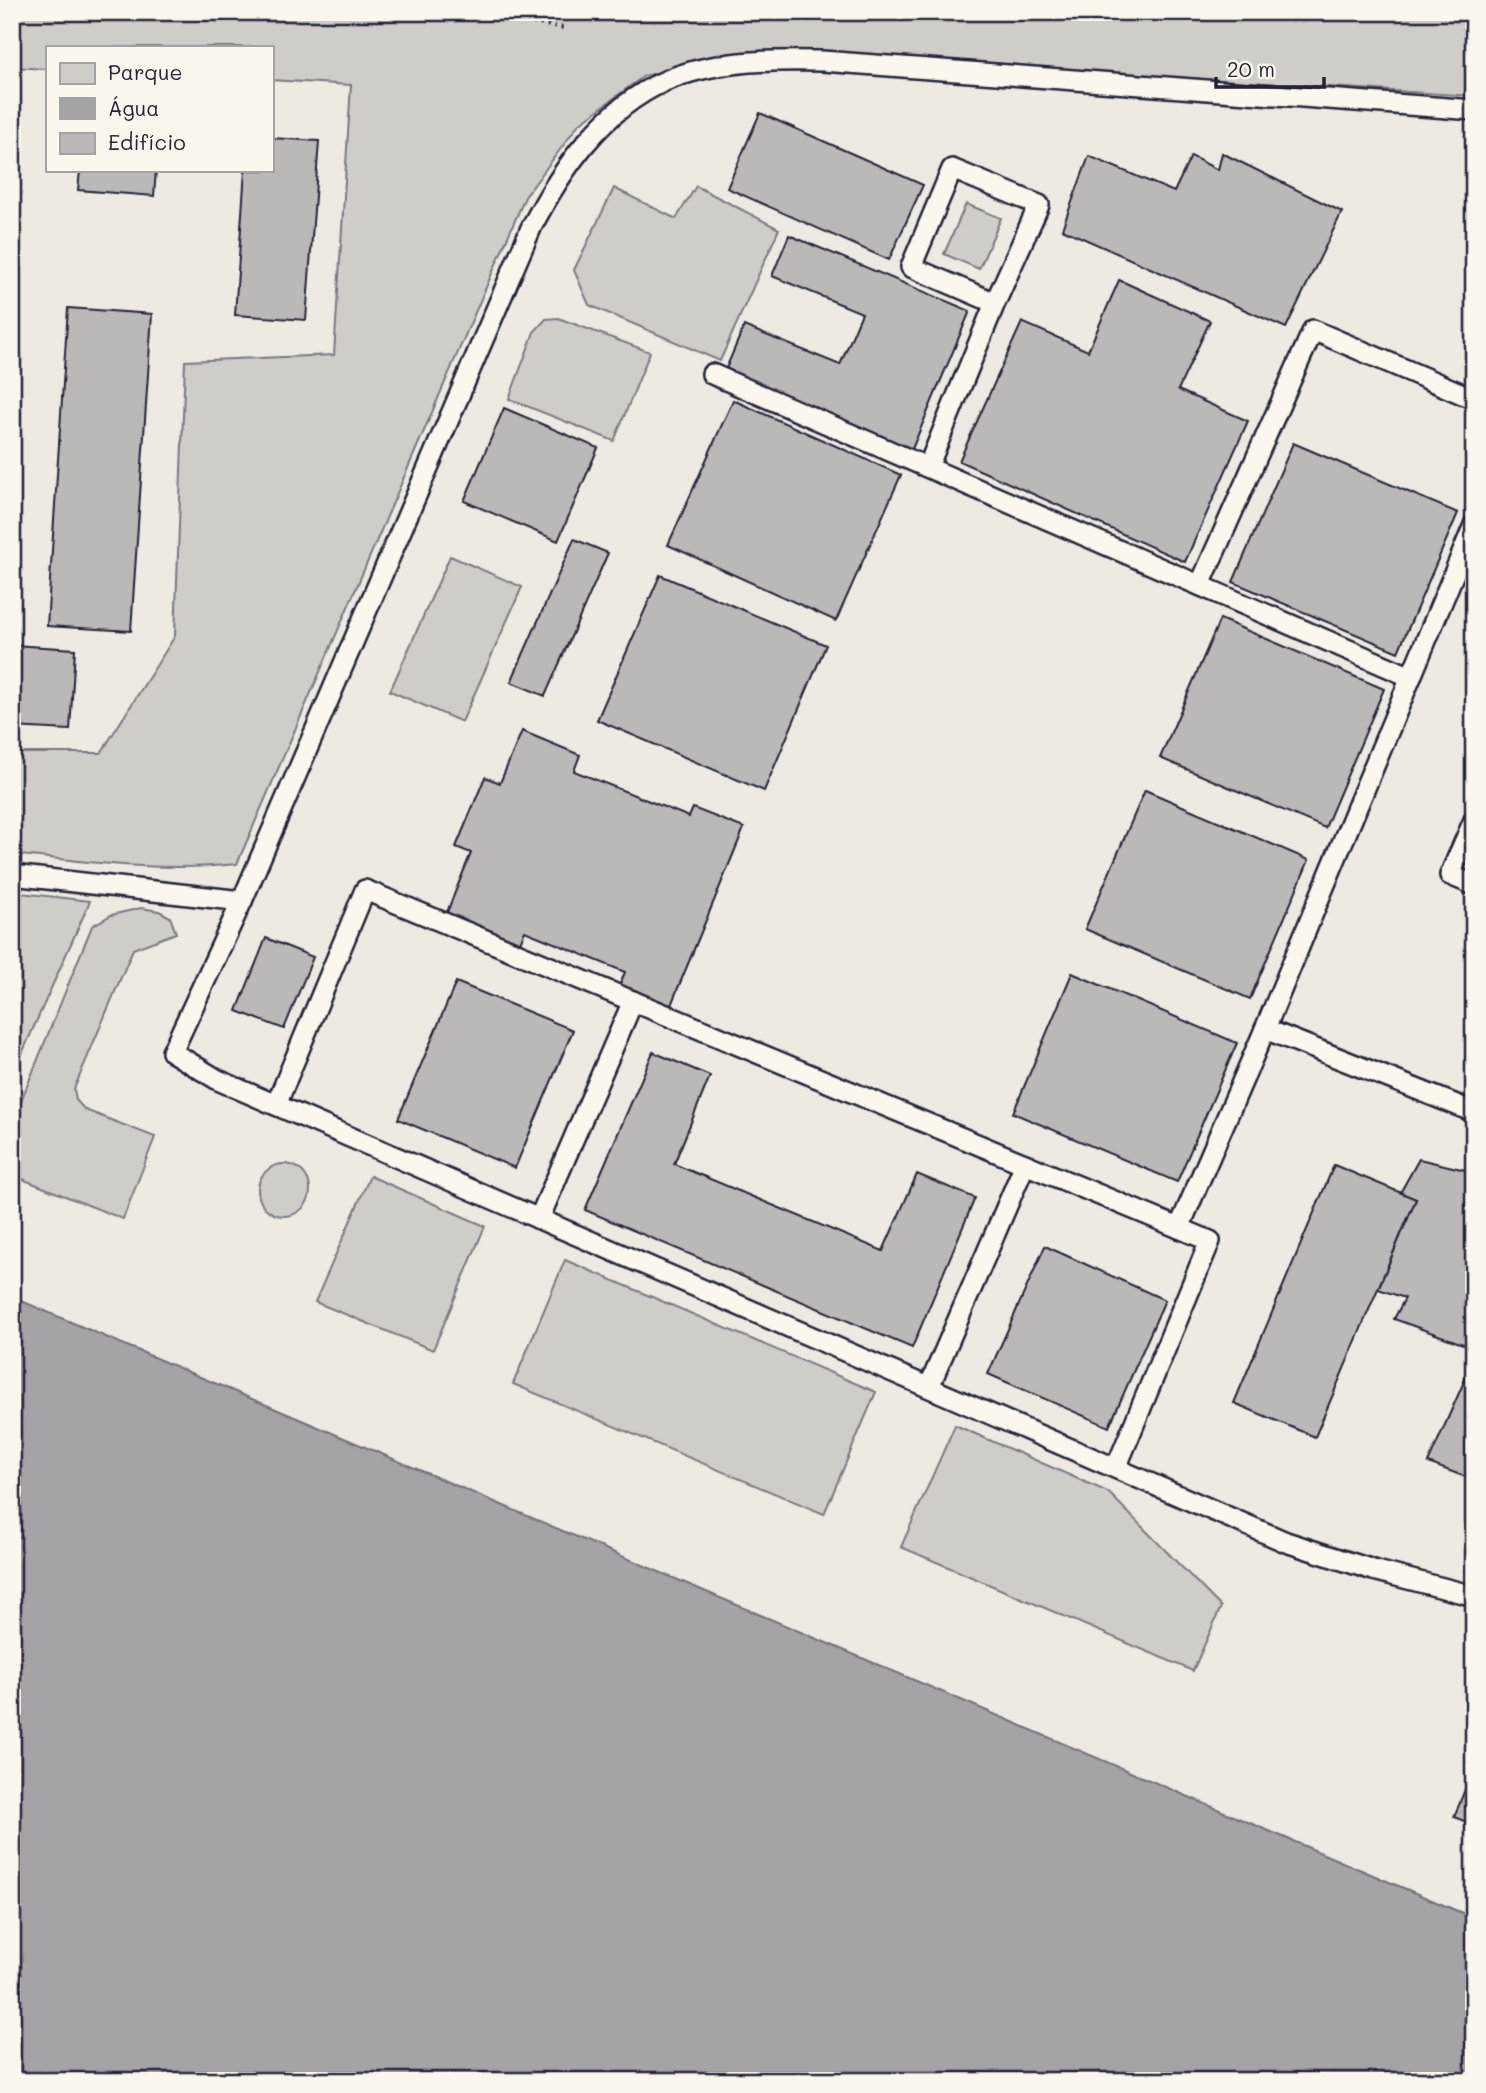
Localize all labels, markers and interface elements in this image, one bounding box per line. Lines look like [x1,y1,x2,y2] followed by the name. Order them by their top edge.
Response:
[46,46,273,172] legend
[1216,46,1325,90] scale bar
[1227,55,1275,82] text: 20 m
[108,58,182,85] text: Parque
[108,94,159,121] text: Água
[108,128,186,155] text: Edifício

